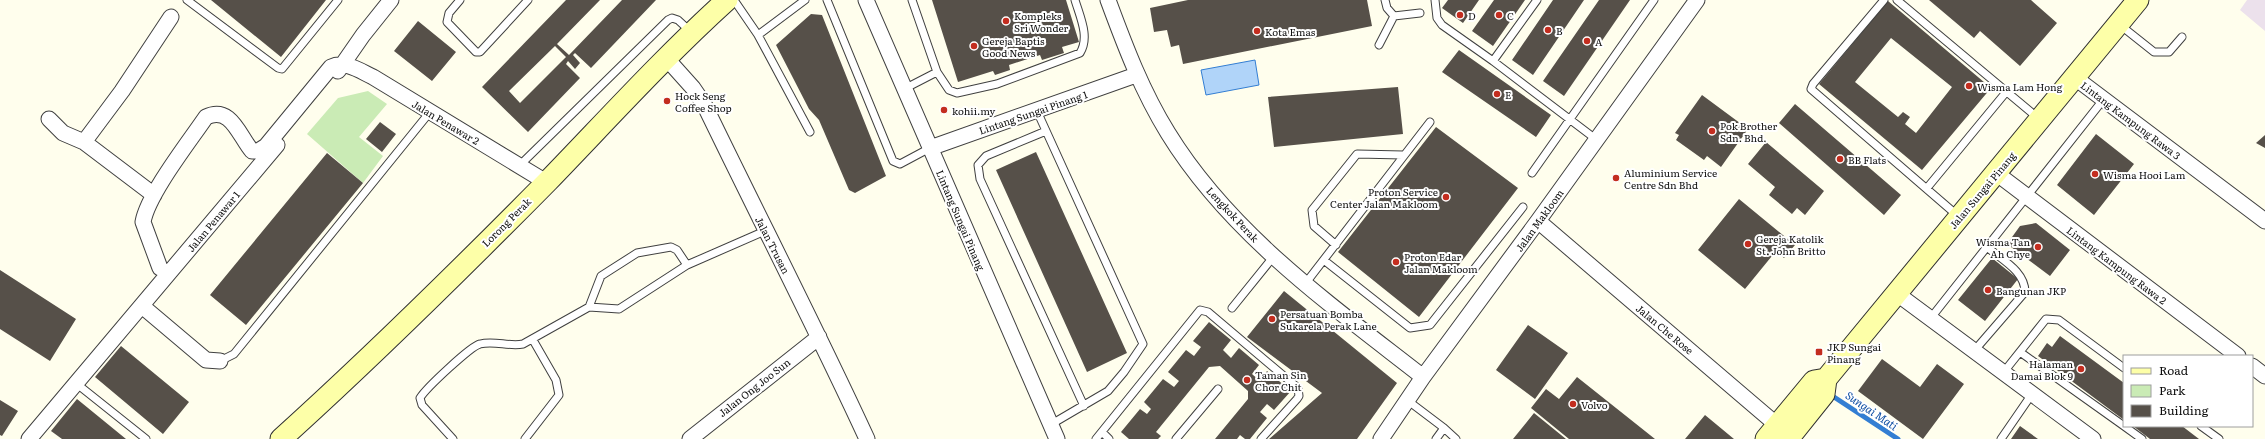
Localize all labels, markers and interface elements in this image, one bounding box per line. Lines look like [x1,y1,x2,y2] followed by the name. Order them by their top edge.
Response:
[1014,8,1068,35] place label: Kompleks Sri Wonder
[1468,8,1476,23] place label: D
[1507,8,1514,23] place label: C
[1455,10,1465,20] marker: D
[1494,10,1504,20] marker: C
[1001,16,1011,26] marker: Kompleks Sri Wonder
[1556,23,1563,38] place label: B
[1265,24,1316,39] place label: Kota Emas
[1543,25,1553,35] marker: B
[1252,26,1262,36] marker: Kota Emas
[982,33,1045,60] place label: Gereja Baptis Good News
[1595,34,1603,49] place label: A
[1582,36,1592,46] marker: A
[969,41,979,51] marker: Gereja Baptis Good News
[2078,77,2184,163] street label: Lintang Kampung Rawa 3
[1977,79,2063,94] place label: Wisma Lam Hong
[1964,81,1974,91] marker: Wisma Lam Hong
[977,86,1089,138] street label: Lintang Sungai Pinang 1
[1505,87,1511,102] place label: E
[675,88,732,115] place label: Hock Seng Coffee Shop
[1492,89,1502,99] marker: E
[409,96,483,148] street label: Jalan Penawar 2
[662,96,672,106] marker: Hock Seng Coffee Shop
[952,103,995,118] place label: kohii.my
[939,105,949,115] marker: kohii.my
[1720,118,1777,145] place label: Pok Brother Sdn. Bhd.
[1707,126,1717,136] marker: Pok Brother Sdn. Bhd.
[1945,148,2019,232] street label: Jalan Sungai Pinang
[1848,152,1886,167] place label: BB Flats
[1835,154,1845,164] marker: BB Flats
[1624,165,1717,192] place label: Aluminium Service Centre Sdn Bhd
[933,167,989,273] street label: Lintang Sungai Pinang
[2103,167,2186,182] place label: Wisma Hooi Lam
[2090,169,2100,179] marker: Wisma Hooi Lam
[1611,173,1621,183] marker: Aluminium Service Centre Sdn Bhd
[1203,183,1263,246] street label: Lengkok Perak
[1330,184,1438,211] place label: Proton Service Center Jalan Makloom
[1511,186,1567,254] street label: Jalan Makloom
[183,187,243,255] street label: Jalan Penawar 1
[1441,192,1451,202] marker: Proton Service Center Jalan Makloom
[478,193,535,250] street label: Lorong Perak
[752,214,794,277] street label: Jalan Trusan
[2064,222,2170,308] street label: Lintang Kampung Rawa 2
[1756,231,1826,258] place label: Gereja Katolik St. John Britto
[1976,234,2030,261] place label: Wisma Tan Ah Chye
[1743,239,1753,249] marker: Gereja Katolik St. John Britto
[2033,242,2043,252] marker: Wisma Tan Ah Chye
[1404,249,1478,276] place label: Proton Edar Jalan Makloom
[1391,257,1401,267] marker: Proton Edar Jalan Makloom
[1996,283,2066,298] place label: Bangunan JKP
[1983,285,1993,295] marker: Bangunan JKP
[1633,300,1697,358] street label: Jalan Che Rose
[1280,306,1377,333] place label: Persatuan Bomba Sukarela Perak Lane
[1267,314,1277,324] marker: Persatuan Bomba Sukarela Perak Lane
[1827,339,1882,366] place label: JKP Sungai Pinang
[1814,347,1824,357] marker: JKP Sungai Pinang
[715,354,793,420] street label: Jalan Ong Joo Sun
[2123,355,2253,427] legend
[2011,356,2073,383] place label: Halaman Damai Blok 9
[2159,361,2189,379] text: Road
[2076,364,2086,374] marker: Halaman Damai Blok 9
[1255,367,1307,394] place label: Taman Sin Chor Chit
[1242,375,1252,385] marker: Taman Sin Chor Chit
[2159,381,2186,399] text: Park
[1843,387,1902,434] water label: Sungai Mati
[1581,397,1608,412] place label: Volvo
[1568,399,1578,409] marker: Volvo
[2159,401,2209,419] text: Building

